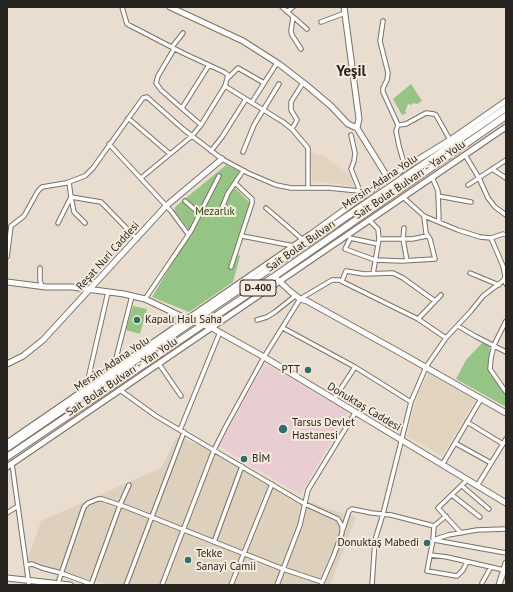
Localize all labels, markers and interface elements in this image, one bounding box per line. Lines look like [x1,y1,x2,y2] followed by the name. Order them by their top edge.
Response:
[336,63,366,81] district label: Yeşil
[352,138,468,222] street label: Sait Bolat Bulvarı - Yan Yolu
[340,152,420,212] street label: Mersin-Adana Yolu
[195,205,235,219] park label: Mezarlık
[264,217,338,275] street label: Sait Bolat Bulvarı
[74,219,142,293] street label: Reşat Nuri Caddesi
[240,280,276,296] road number: D-400
[145,313,222,327] place label: Kapalı Halı Saha
[132,315,142,325] marker: Kapalı Halı Saha
[72,334,152,394] street label: Mersin-Adana Yolu
[64,335,180,419] street label: Sait Bolat Bulvarı - Yan Yolu
[282,363,300,377] place label: PTT
[303,365,313,375] marker: PTT
[325,380,403,434] street label: Donuktaş Caddesi
[292,416,355,442] place label: Tarsus Devlet Hastanesi
[277,423,289,435] marker: Tarsus Devlet Hastanesi
[252,452,270,466] place label: BİM
[239,454,249,464] marker: BİM
[337,536,419,550] place label: Donuktaş Mabedi
[422,538,432,548] marker: Donuktaş Mabedi
[196,547,256,573] place label: Tekke Sanayi Camii
[183,555,193,565] marker: Tekke Sanayi Camii

